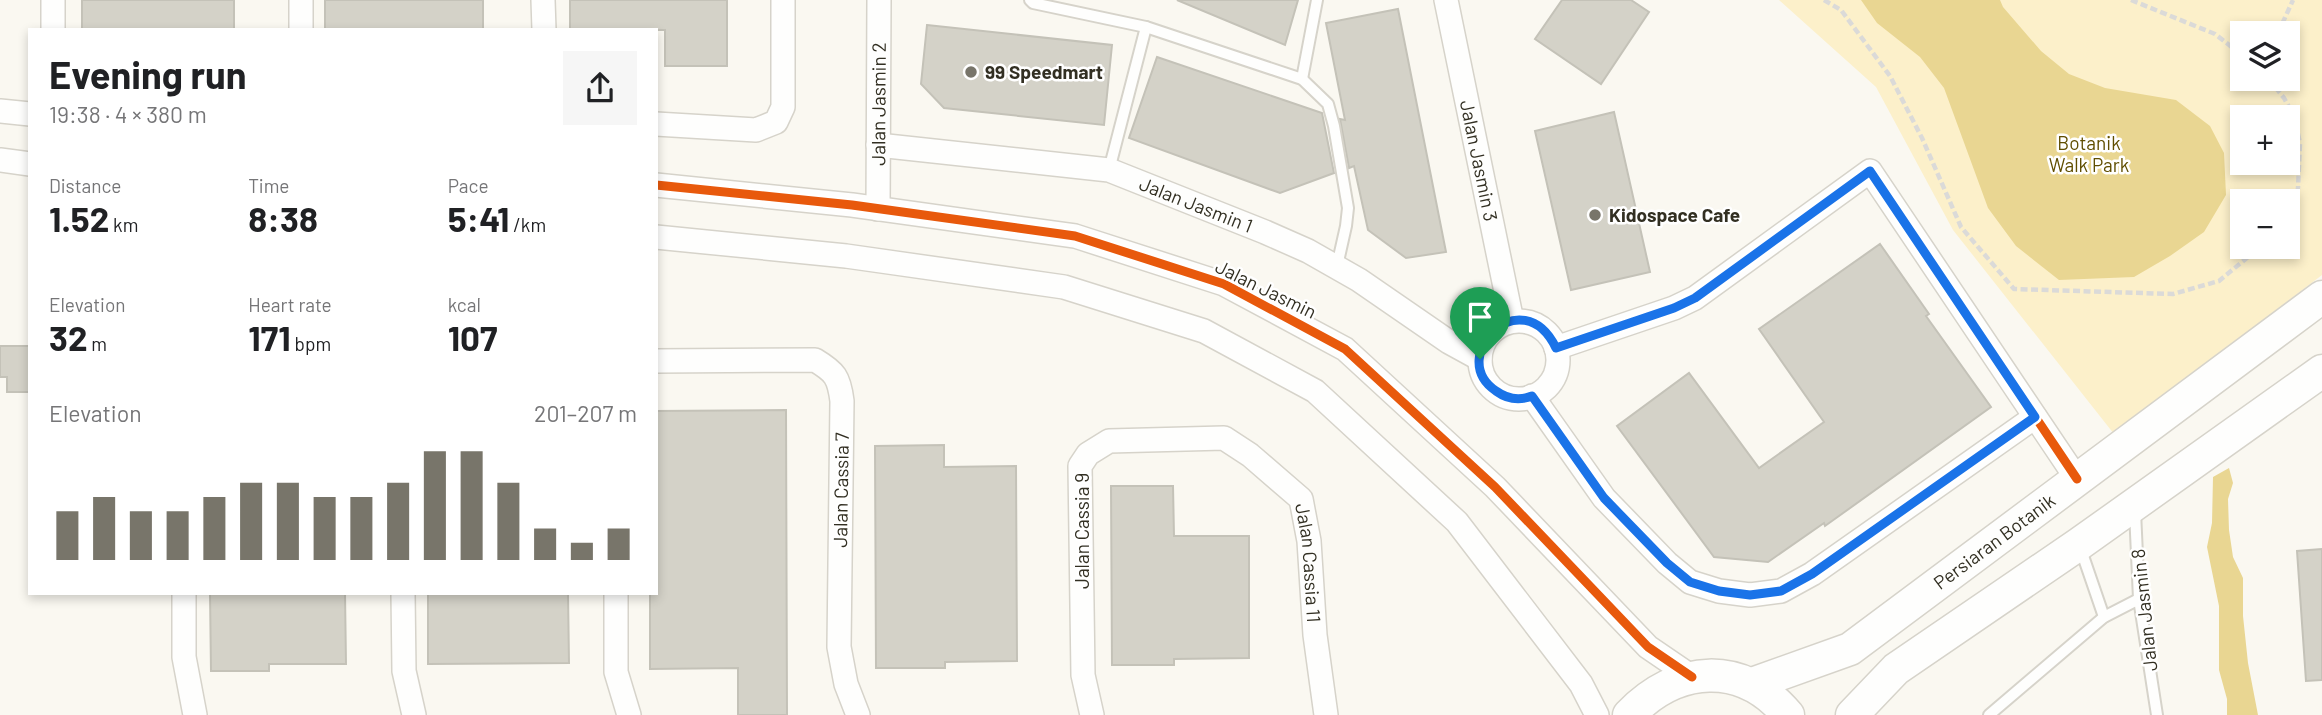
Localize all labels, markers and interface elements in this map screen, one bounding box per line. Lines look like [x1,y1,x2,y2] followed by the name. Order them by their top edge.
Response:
[2230,21,2300,259] map controls
[2230,21,2300,91] button: layers
[866,42,890,166] street label: Jalan Jasmin 2
[49,51,247,97] text: Evening run
[563,51,637,125] button: share
[985,60,1103,83] place label: 99 Speedmart
[963,64,979,80] marker: 99 Speedmart
[1456,98,1503,223] street label: Jalan Jasmin 3
[49,100,207,128] text: 19:38 · 4 × 380 m
[2230,105,2300,175] button: +
[2049,131,2129,176] park label: Botanik Walk Park
[1136,171,1256,237] street label: Jalan Jasmin 1
[49,174,121,197] text: Distance
[248,174,289,197] text: Time
[448,174,489,197] text: Pace
[2230,189,2300,259] button: −
[49,197,109,239] text: 1.52
[248,197,318,239] text: 8:38
[448,197,509,239] text: 5:41
[1609,203,1740,226] place label: Kidospace Cafe
[1587,207,1603,223] marker: Kidospace Cafe
[109,213,138,236] text: km
[509,213,546,236] text: /km
[1212,254,1320,323] street label: Jalan Jasmin
[1450,287,1510,359] pin
[49,293,126,316] text: Elevation
[248,293,332,316] text: Heart rate
[448,293,481,316] text: kcal
[1461,298,1499,336] icon: arrive
[49,316,88,358] text: 32
[248,316,291,358] text: 171
[448,316,497,358] text: 107
[88,332,107,355] text: m
[291,332,331,355] text: bpm
[49,399,142,427] text: Elevation
[534,399,637,427] text: 201–207 m
[828,432,853,548] street label: Jalan Cassia 7
[1070,473,1093,589] street label: Jalan Cassia 9
[1929,488,2059,594] street label: Persiaran Botanik
[1291,501,1326,623] street label: Jalan Cassia 11
[2126,548,2161,672] street label: Jalan Jasmin 8

